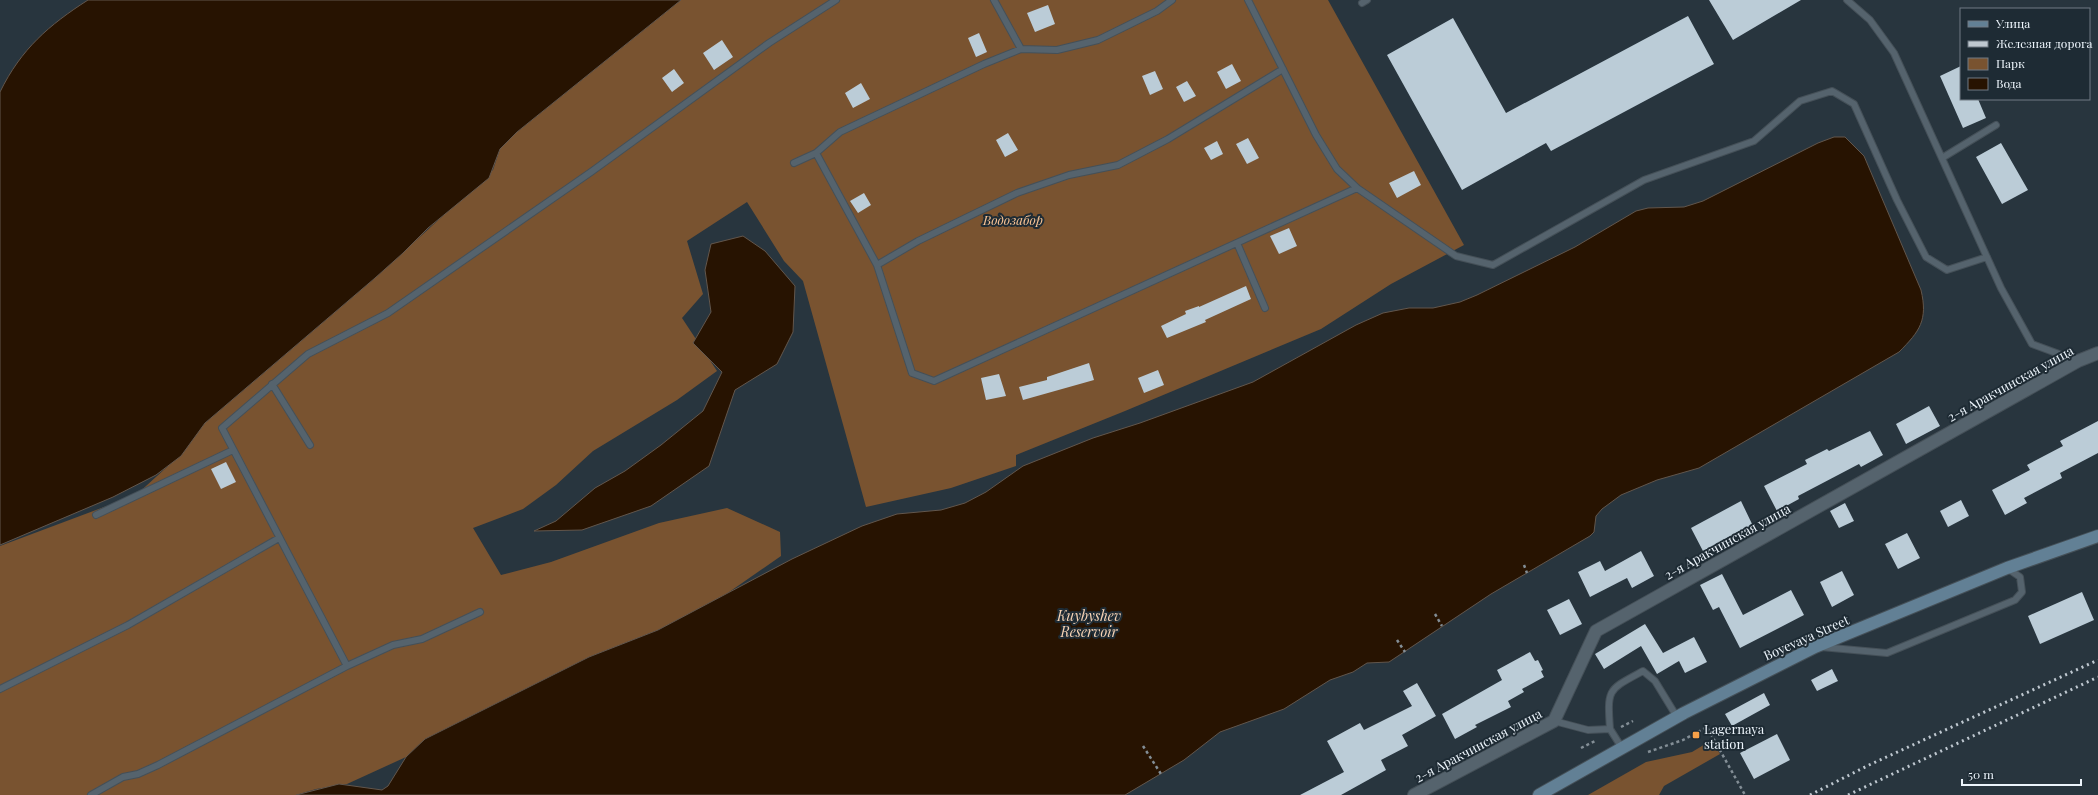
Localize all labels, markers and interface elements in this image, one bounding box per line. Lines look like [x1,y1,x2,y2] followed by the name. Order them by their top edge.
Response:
[1960,8,2090,100] legend
[1995,15,2030,31] text: Улица
[1996,35,2093,51] text: Железная дорога
[1996,55,2025,71] text: Парк
[1996,75,2022,91] text: Вода
[982,211,1043,228] park label: Водозабор
[1944,341,2076,425] street label: 2-я Аракчинская улица
[1661,499,1793,583] street label: 2-я Аракчинская улица
[1056,606,1122,641] water label: Kuybyshev Reservoir
[1761,610,1852,663] street label: Boyevaya Street
[1412,704,1545,786] street label: 2-я Аракчинская улица
[1704,720,1765,752] place label: Lagernaya station
[1691,730,1701,740] marker: Lagernaya station
[1962,761,2081,787] scale bar
[1968,766,1994,782] text: 50 m

